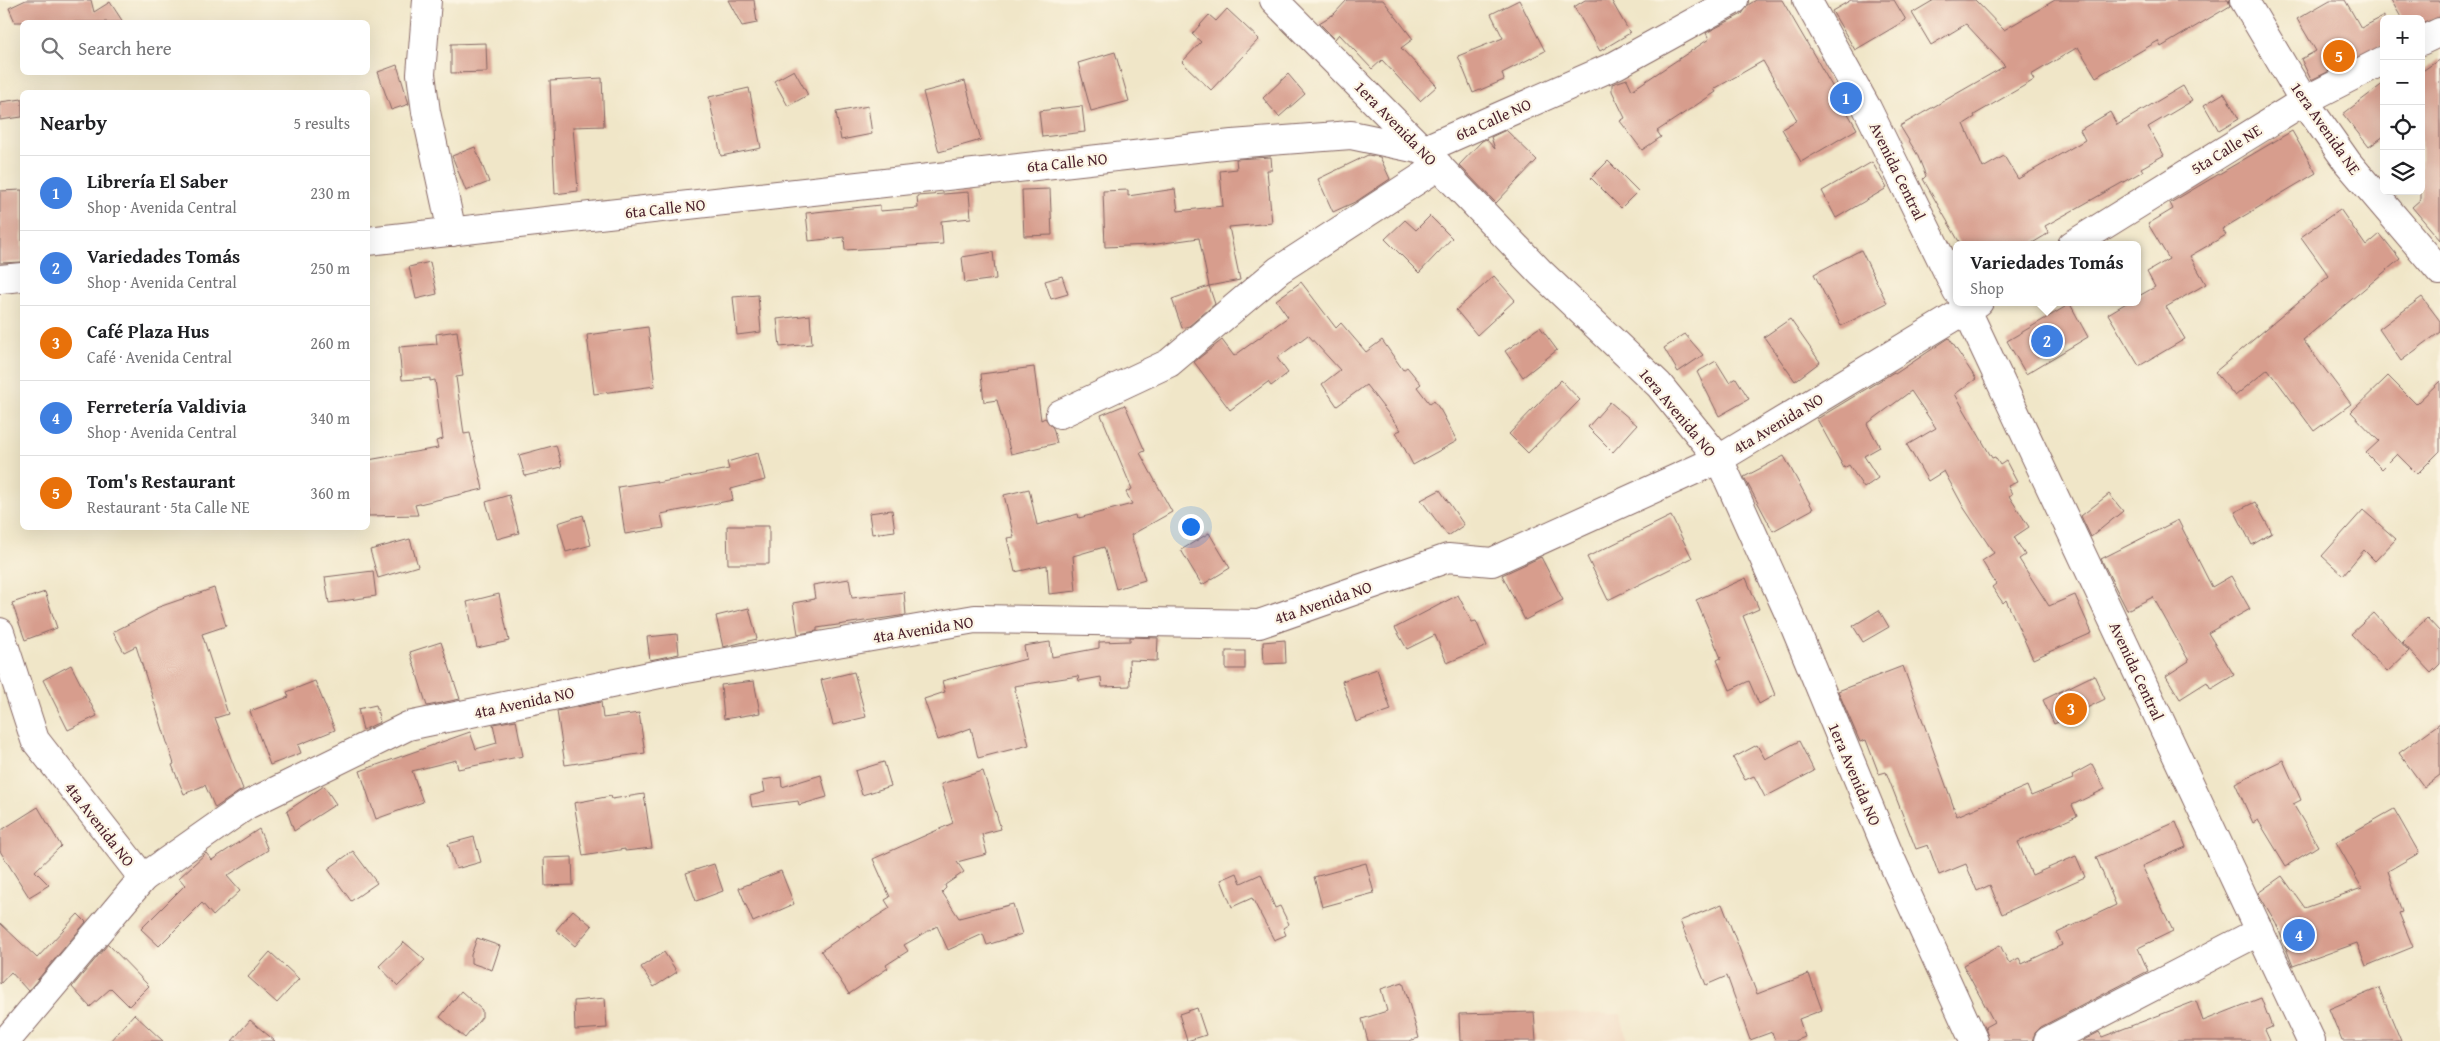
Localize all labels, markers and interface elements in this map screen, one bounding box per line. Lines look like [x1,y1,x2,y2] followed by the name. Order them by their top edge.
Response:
[2380,15,2425,195] map controls
[2380,15,2425,60] button: +
[20,20,370,75] search box
[38,34,66,62] icon: search
[78,34,172,62] text: Search here
[2323,37,2355,75] pin: 5
[2380,60,2425,105] button: −
[1349,75,1443,171] street label: 1era Avenida NO
[2285,77,2367,179] street label: 1era Avenida NE
[1830,79,1862,117] pin: 1
[1451,91,1535,146] street label: 6ta Calle NO
[2380,105,2425,150] button: locate
[40,107,107,138] text: Nearby
[293,111,350,135] text: 5 results
[1864,118,1932,225] street label: Avenida Central
[2186,118,2266,180] street label: 5ta Calle NE
[1026,146,1109,178] street label: 6ta Calle NO
[2380,150,2425,195] button: layers
[87,167,228,195] text: Librería El Saber
[52,181,60,205] text: 1
[310,181,350,205] text: 230 m
[624,192,707,224] street label: 6ta Calle NO
[87,195,237,219] text: Shop · Avenida Central
[1953,241,2141,306] popup
[87,242,240,270] text: Variedades Tomás
[1970,248,2124,276] text: Variedades Tomás
[52,256,60,280] text: 2
[310,256,350,280] text: 250 m
[87,270,237,294] text: Shop · Avenida Central
[1970,276,2004,300] text: Shop
[87,317,210,345] text: Café Plaza Hus
[2031,322,2063,360] pin: 2
[52,331,60,355] text: 3
[310,331,350,355] text: 260 m
[87,345,232,369] text: Café · Avenida Central
[1633,362,1723,462] street label: 1era Avenida NO
[1728,386,1828,459] street label: 4ta Avenida NO
[87,392,246,420] text: Ferretería Valdivia
[52,406,60,430] text: 4
[310,406,350,430] text: 340 m
[87,420,237,444] text: Shop · Avenida Central
[87,467,235,495] text: Tom's Restaurant
[52,481,60,505] text: 5
[310,481,350,505] text: 360 m
[87,495,250,519] text: Restaurant · 5ta Calle NE
[1178,514,1204,540] your location
[1271,574,1375,630] street label: 4ta Avenida NO
[871,609,975,649] street label: 4ta Avenida NO
[2104,618,2171,725] street label: Avenida Central
[472,680,577,724] street label: 4ta Avenida NO
[2055,690,2087,728] pin: 3
[1822,719,1888,830] street label: 1era Avenida NO
[59,777,141,872] street label: 4ta Avenida NO
[2283,916,2315,954] pin: 4

